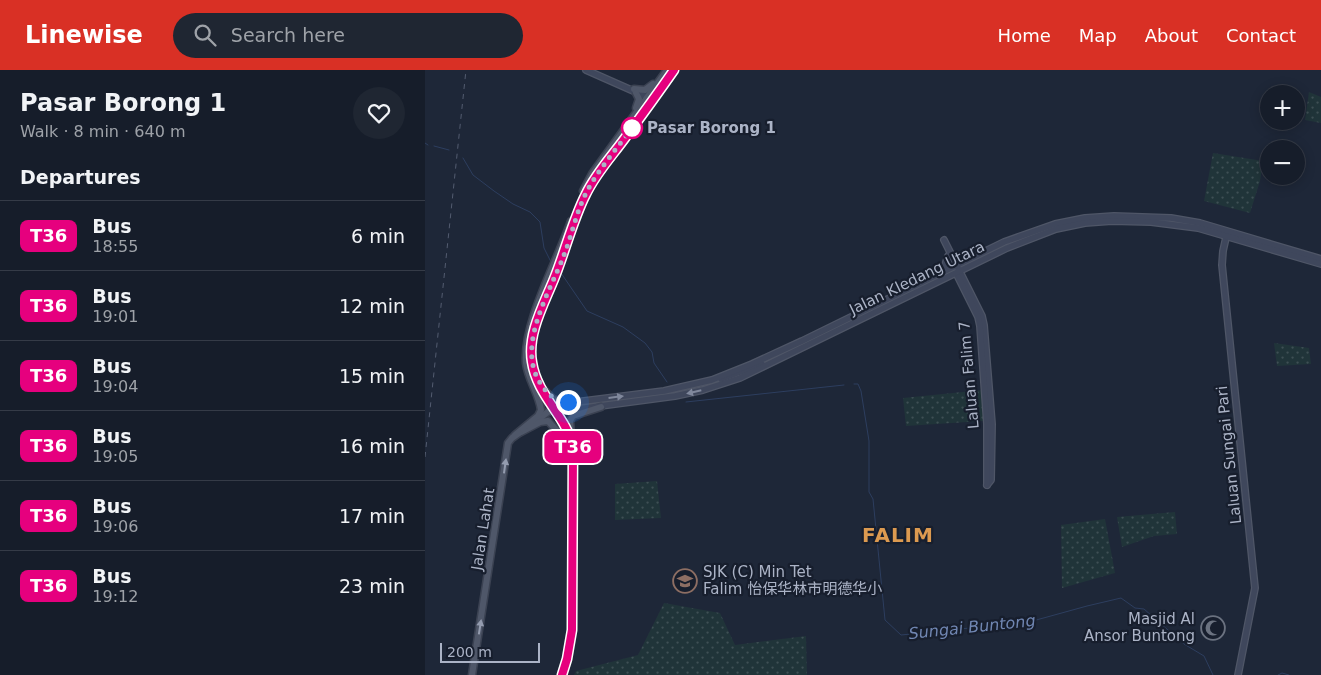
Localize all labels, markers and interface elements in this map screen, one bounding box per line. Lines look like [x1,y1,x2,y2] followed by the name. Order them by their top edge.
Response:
[173,13,523,58] search box
[25,21,143,49] text: Linewise
[191,21,219,49] icon: search
[231,24,345,46] text: Search here
[998,25,1051,46] text: Home
[1079,25,1117,46] text: Map
[1145,25,1198,46] text: About
[1226,25,1296,46] text: Contact
[1260,85,1305,185] map controls
[1260,85,1305,130] button: +
[353,87,405,139] button: heart
[20,89,226,117] text: Pasar Borong 1
[621,117,643,139] marker: Pasar Borong 1
[647,119,776,137] place label: Pasar Borong 1
[20,122,185,141] text: Walk · 8 min · 640 m
[1260,140,1305,185] button: −
[20,166,141,188] text: Departures
[92,215,132,237] text: Bus
[30,225,67,246] text: T36
[351,225,405,247] text: 6 min
[92,237,138,256] text: 18:55
[845,237,988,319] street label: Jalan Kledang Utara
[92,285,132,307] text: Bus
[30,295,67,316] text: T36
[339,295,405,317] text: 12 min
[92,307,138,326] text: 19:01
[955,320,983,430] street label: Laluan Falim 7
[92,355,132,377] text: Bus
[30,365,67,386] text: T36
[339,365,405,387] text: 15 min
[92,377,138,396] text: 19:04
[1213,385,1245,525] street label: Laluan Sungai Pari
[686,388,701,396] one-way arrow
[556,390,581,415] your location
[609,392,625,400] one-way arrow
[92,425,132,447] text: Bus
[544,431,602,463] line badge: T36
[30,435,67,456] text: T36
[339,435,405,457] text: 16 min
[554,436,592,457] text: T36
[92,447,138,466] text: 19:05
[501,458,509,474] one-way arrow
[467,486,498,573] street label: Jalan Lahat
[92,495,132,517] text: Bus
[30,505,67,526] text: T36
[339,505,405,527] text: 17 min
[92,517,138,536] text: 19:06
[862,523,934,547] district label: FALIM
[703,563,882,598] place label: SJK (C) Min Tet Falim 怡保华林市明德华小
[92,565,132,587] text: Bus
[672,568,698,594] school or university icon: SJK (C) Min Tet Falim 怡保华林市明德华小
[30,575,67,596] text: T36
[339,575,405,597] text: 23 min
[92,587,138,606] text: 19:12
[1084,610,1195,645] place label: Masjid Al Ansor Buntong
[908,611,1036,643] water label: Sungai Buntong
[1200,615,1226,641] mosque icon: Masjid Al Ansor Buntong
[477,619,485,635] one-way arrow
[440,640,540,663] scale bar
[447,644,492,660] text: 200 m

